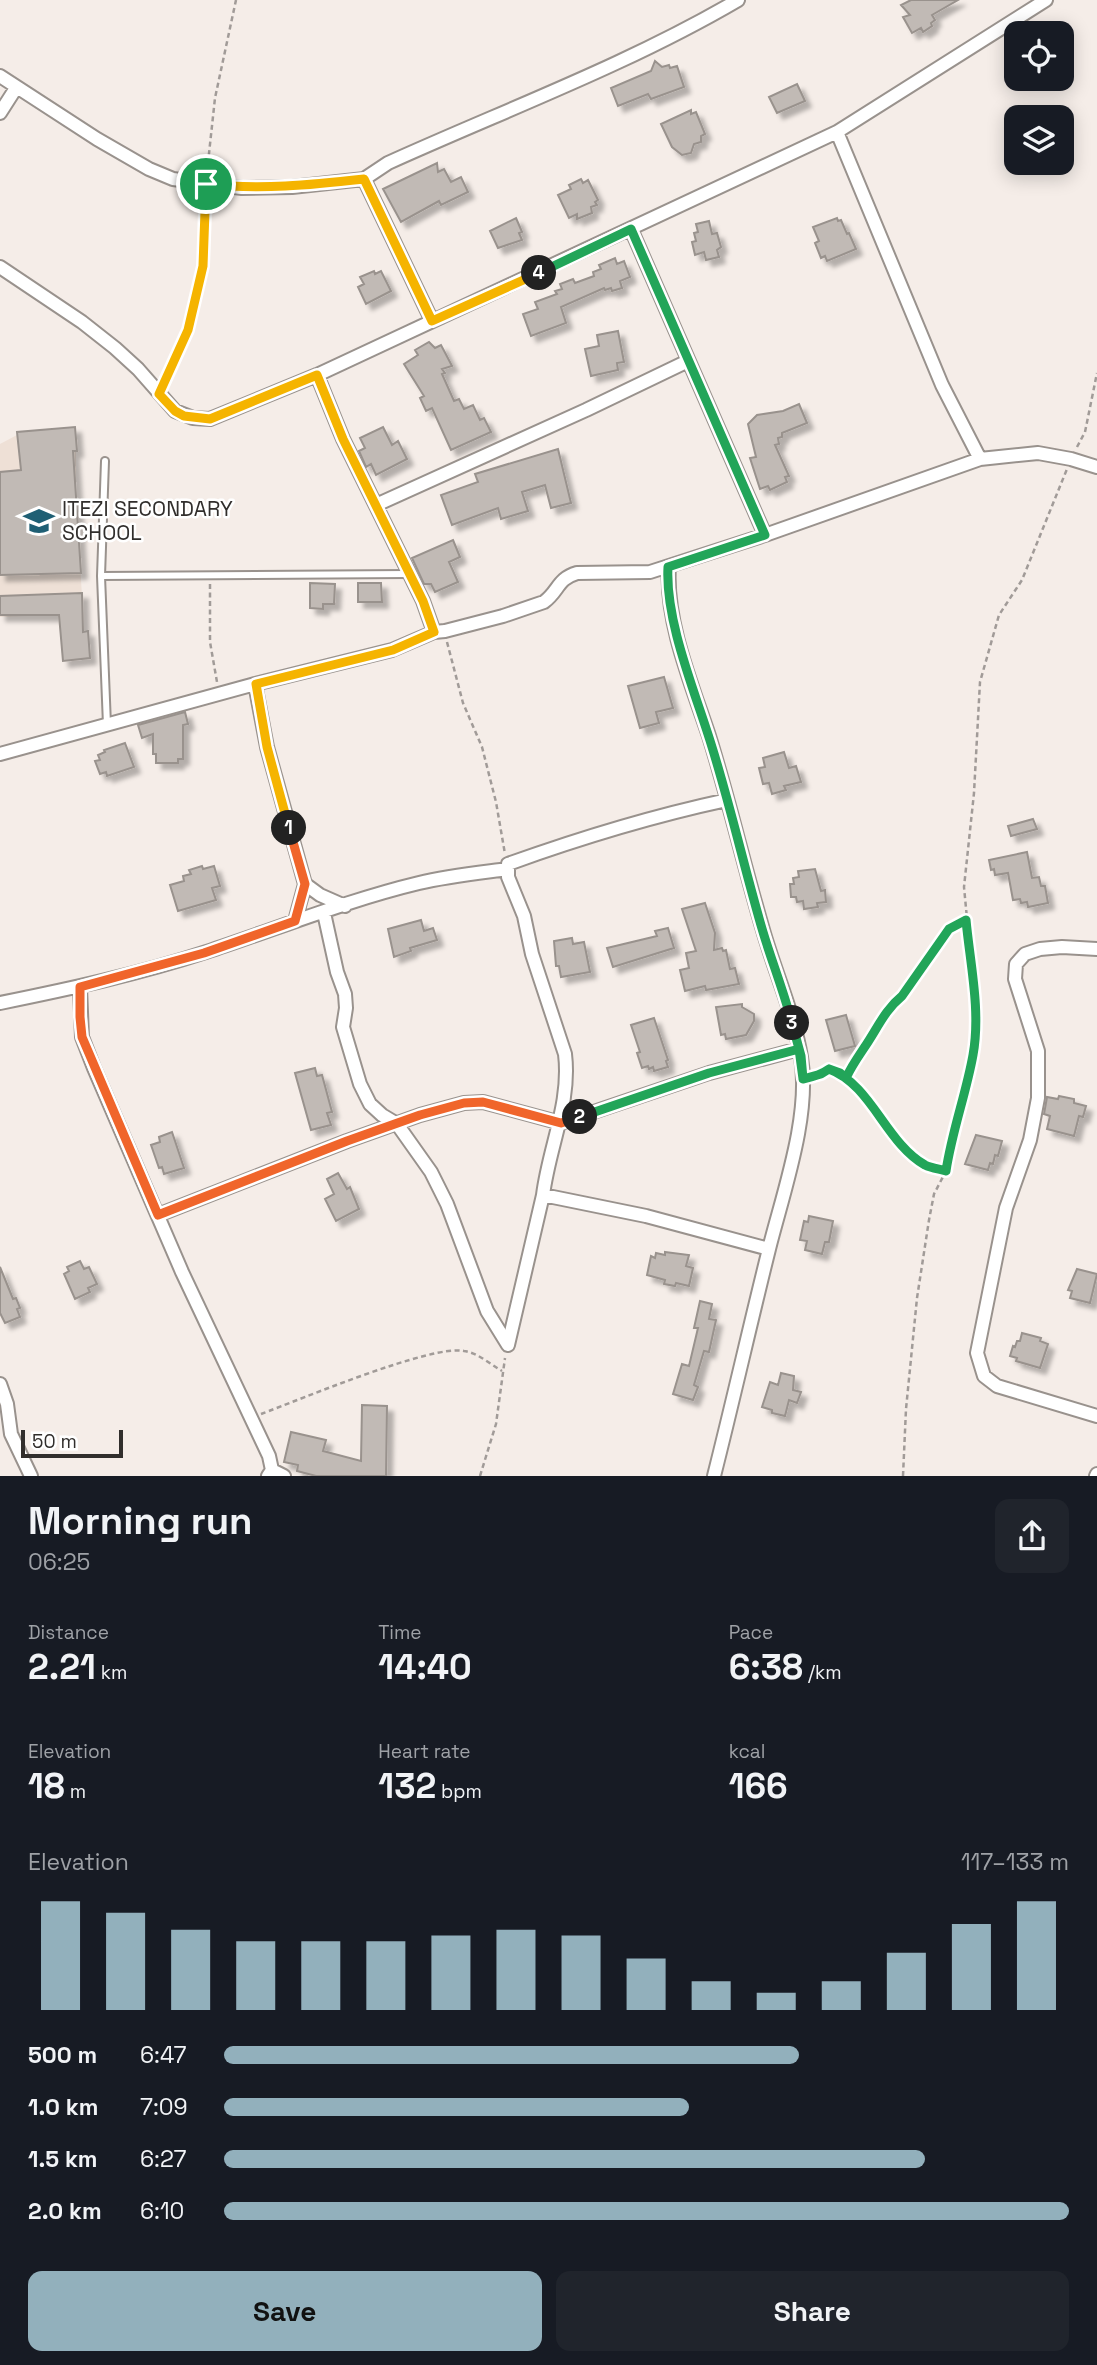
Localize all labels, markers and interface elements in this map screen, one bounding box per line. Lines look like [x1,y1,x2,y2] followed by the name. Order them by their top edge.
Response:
[1004,21,1074,175] map controls
[1004,21,1074,91] button: locate
[1004,105,1074,175] button: layers
[176,154,236,214] pin
[187,165,225,203] icon: arrive
[522,256,556,290] pin: 4
[532,260,545,285] text: 4
[62,495,233,546] place label: ITEZI SECONDARY SCHOOL
[22,504,56,538] school or university icon: ITEZI SECONDARY SCHOOL
[272,810,306,846] pin: 1
[284,815,293,840] text: 1
[774,1006,810,1040] pin: 3
[786,1010,797,1035] text: 3
[562,1100,598,1134] pin: 2
[574,1104,585,1129] text: 2
[21,1427,122,1459] scale bar
[32,1429,77,1454] text: 50 m
[28,1497,253,1545] text: Morning run
[995,1499,1069,1573] button: share
[28,1547,90,1577] text: 06:25
[28,1620,109,1645] text: Distance
[378,1620,422,1645] text: Time
[729,1620,773,1645] text: Pace
[28,1645,96,1689] text: 2.21
[378,1645,472,1689] text: 14:40
[729,1645,803,1689] text: 6:38
[96,1660,127,1685] text: km
[803,1660,841,1685] text: /km
[28,1739,111,1764] text: Elevation
[378,1739,471,1764] text: Heart rate
[729,1739,765,1764] text: kcal
[28,1764,65,1808] text: 18
[378,1764,436,1808] text: 132
[729,1764,788,1808] text: 166
[65,1779,86,1804] text: m
[436,1779,482,1804] text: bpm
[28,1847,129,1877] text: Elevation
[961,1847,1069,1877] text: 117–133 m
[28,2040,97,2070] text: 500 m
[140,2040,187,2070] text: 6:47
[28,2092,98,2122] text: 1.0 km
[140,2092,188,2122] text: 7:09
[28,2144,98,2174] text: 1.5 km
[140,2144,187,2174] text: 6:27
[28,2196,102,2226] text: 2.0 km
[140,2196,184,2226] text: 6:10
[28,2271,542,2351] button: Save
[556,2271,1069,2351] button: Share

